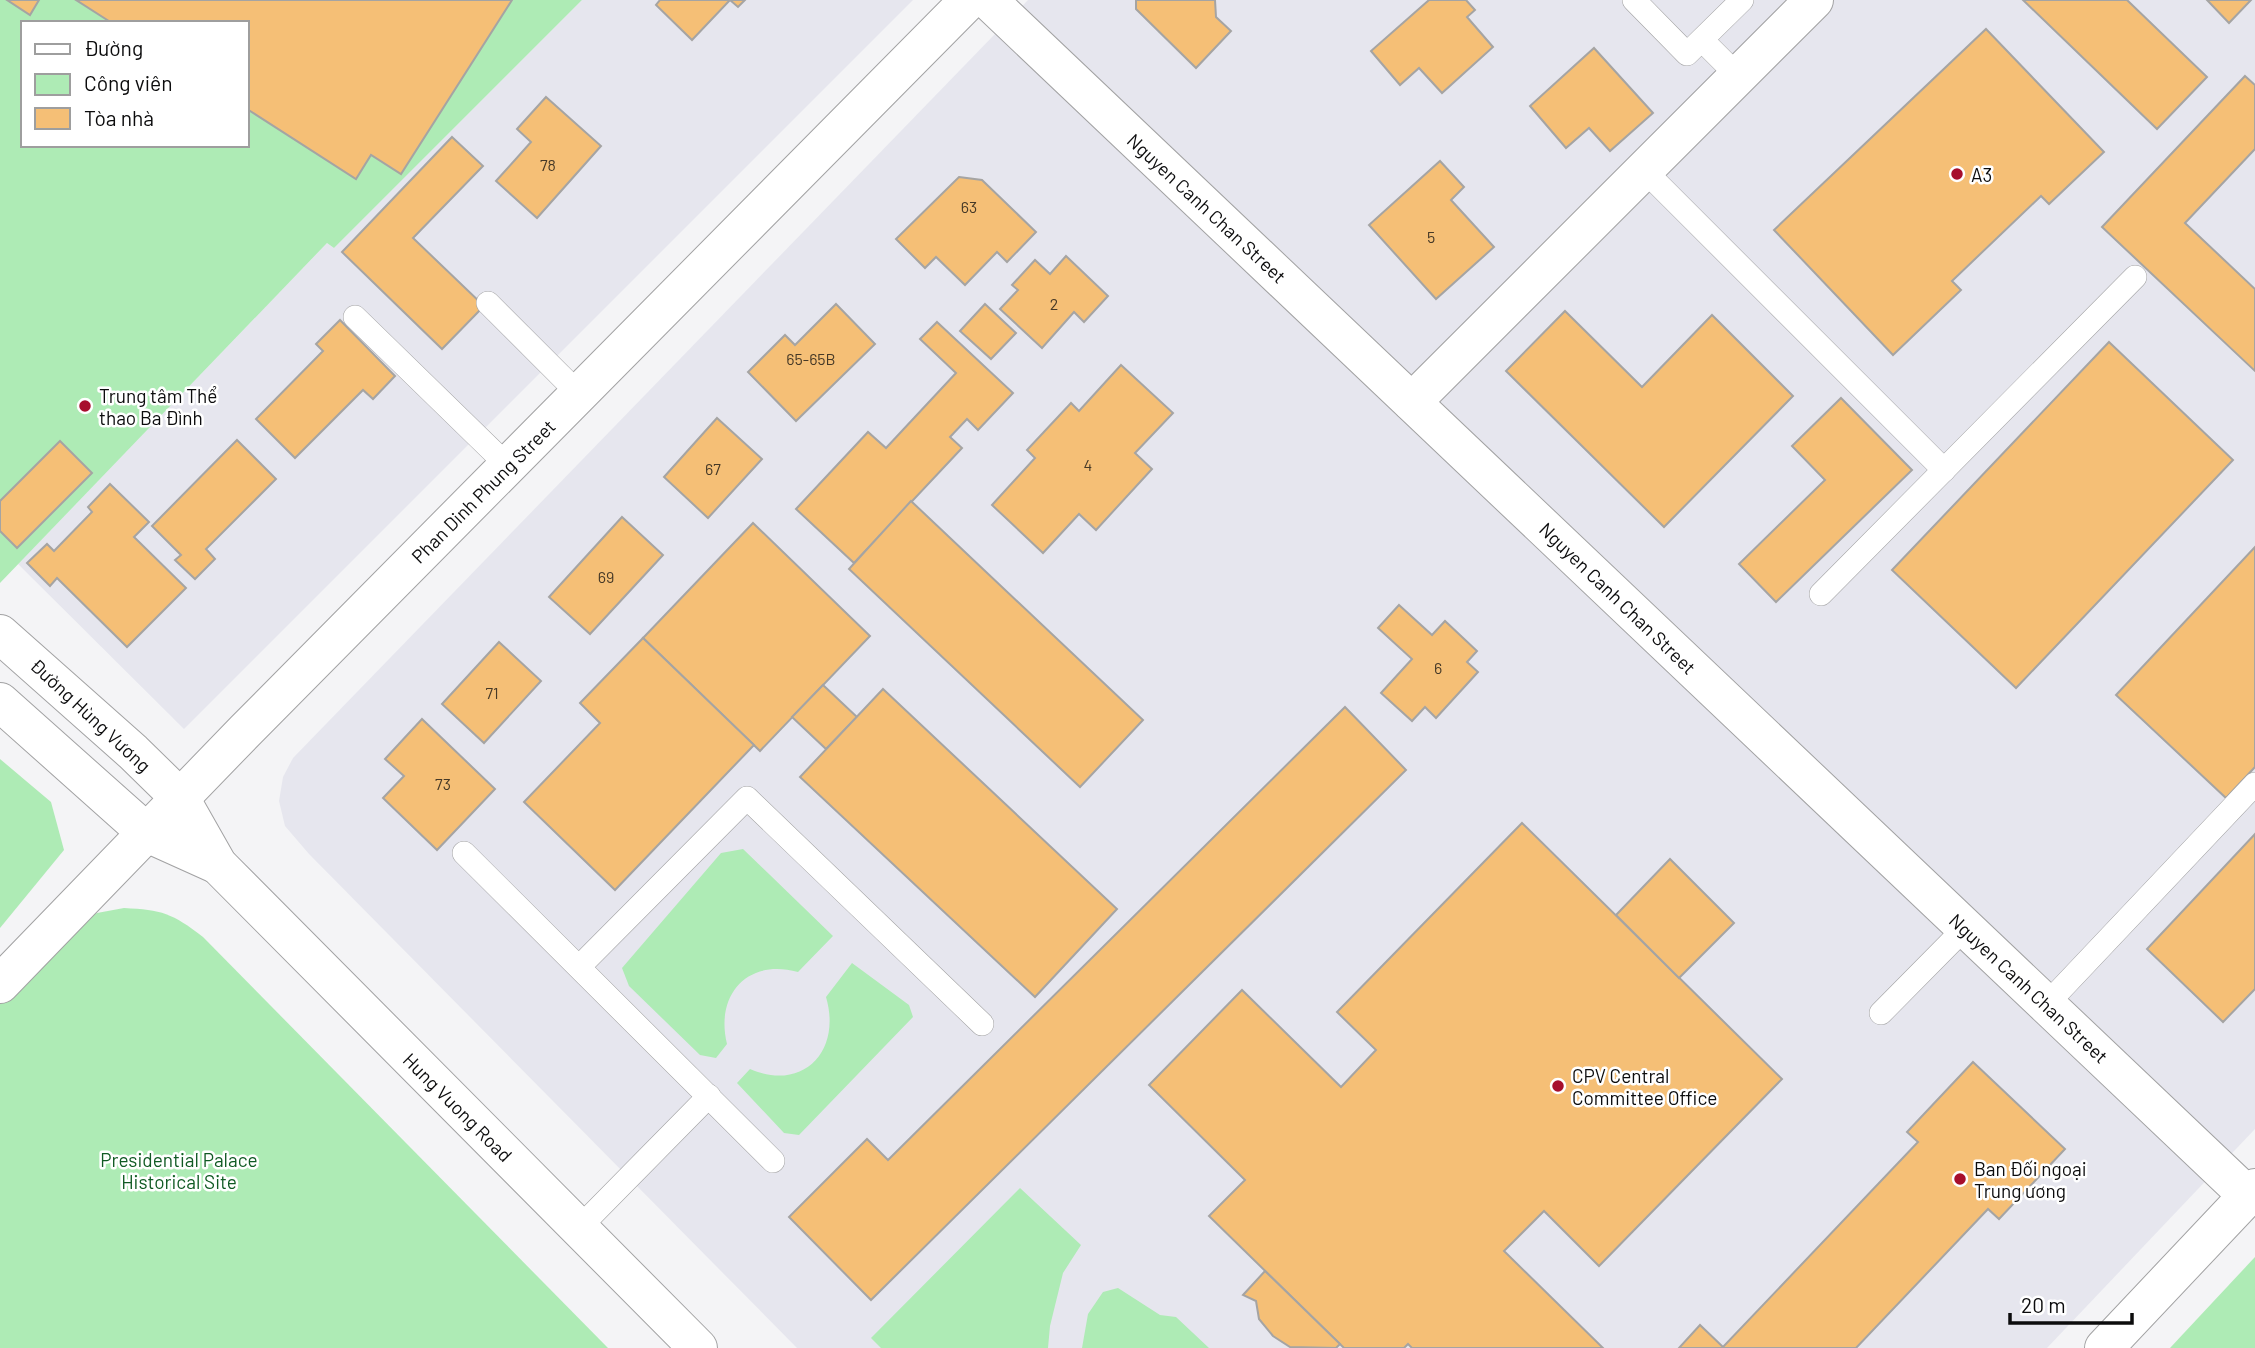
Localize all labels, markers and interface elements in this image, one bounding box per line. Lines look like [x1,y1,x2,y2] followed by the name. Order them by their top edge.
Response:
[21,21,248,147] legend
[84,35,143,60] text: Đường
[84,70,173,95] text: Công viên
[84,105,154,130] text: Tòa nhà
[1123,128,1291,288] street label: Nguyen Canh Chan Street
[540,155,556,174] house number: 78
[1971,163,1992,186] place label: A3
[1949,166,1965,182] marker: A3
[961,197,977,216] house number: 63
[1427,227,1435,246] house number: 5
[1050,294,1058,313] house number: 2
[786,349,836,368] house number: 65-65B
[99,384,217,429] place label: Trung tâm Thể thao Ba Đình
[77,398,93,414] marker: Trung tâm Thể thao Ba Đình
[406,414,560,568] street label: Phan Dinh Phung Street
[1084,455,1092,474] house number: 4
[705,459,721,478] house number: 67
[1535,517,1701,679] street label: Nguyen Canh Chan Street
[598,567,614,586] house number: 69
[26,653,156,777] street label: Đường Hùng Vương
[1434,658,1442,677] house number: 6
[485,683,499,702] house number: 71
[435,774,451,793] house number: 73
[1945,908,2113,1068] street label: Nguyen Canh Chan Street
[399,1048,517,1166] street label: Hung Vuong Road
[1572,1064,1717,1109] place label: CPV Central Committee Office
[1550,1078,1566,1094] marker: CPV Central Committee Office
[100,1148,258,1193] park label: Presidential Palace Historical Site
[1974,1157,2087,1202] place label: Ban Đối ngoại Trung ương
[1952,1171,1968,1187] marker: Ban Đối ngoại Trung ương
[2010,1282,2132,1326] scale bar
[2021,1292,2066,1317] text: 20 m

